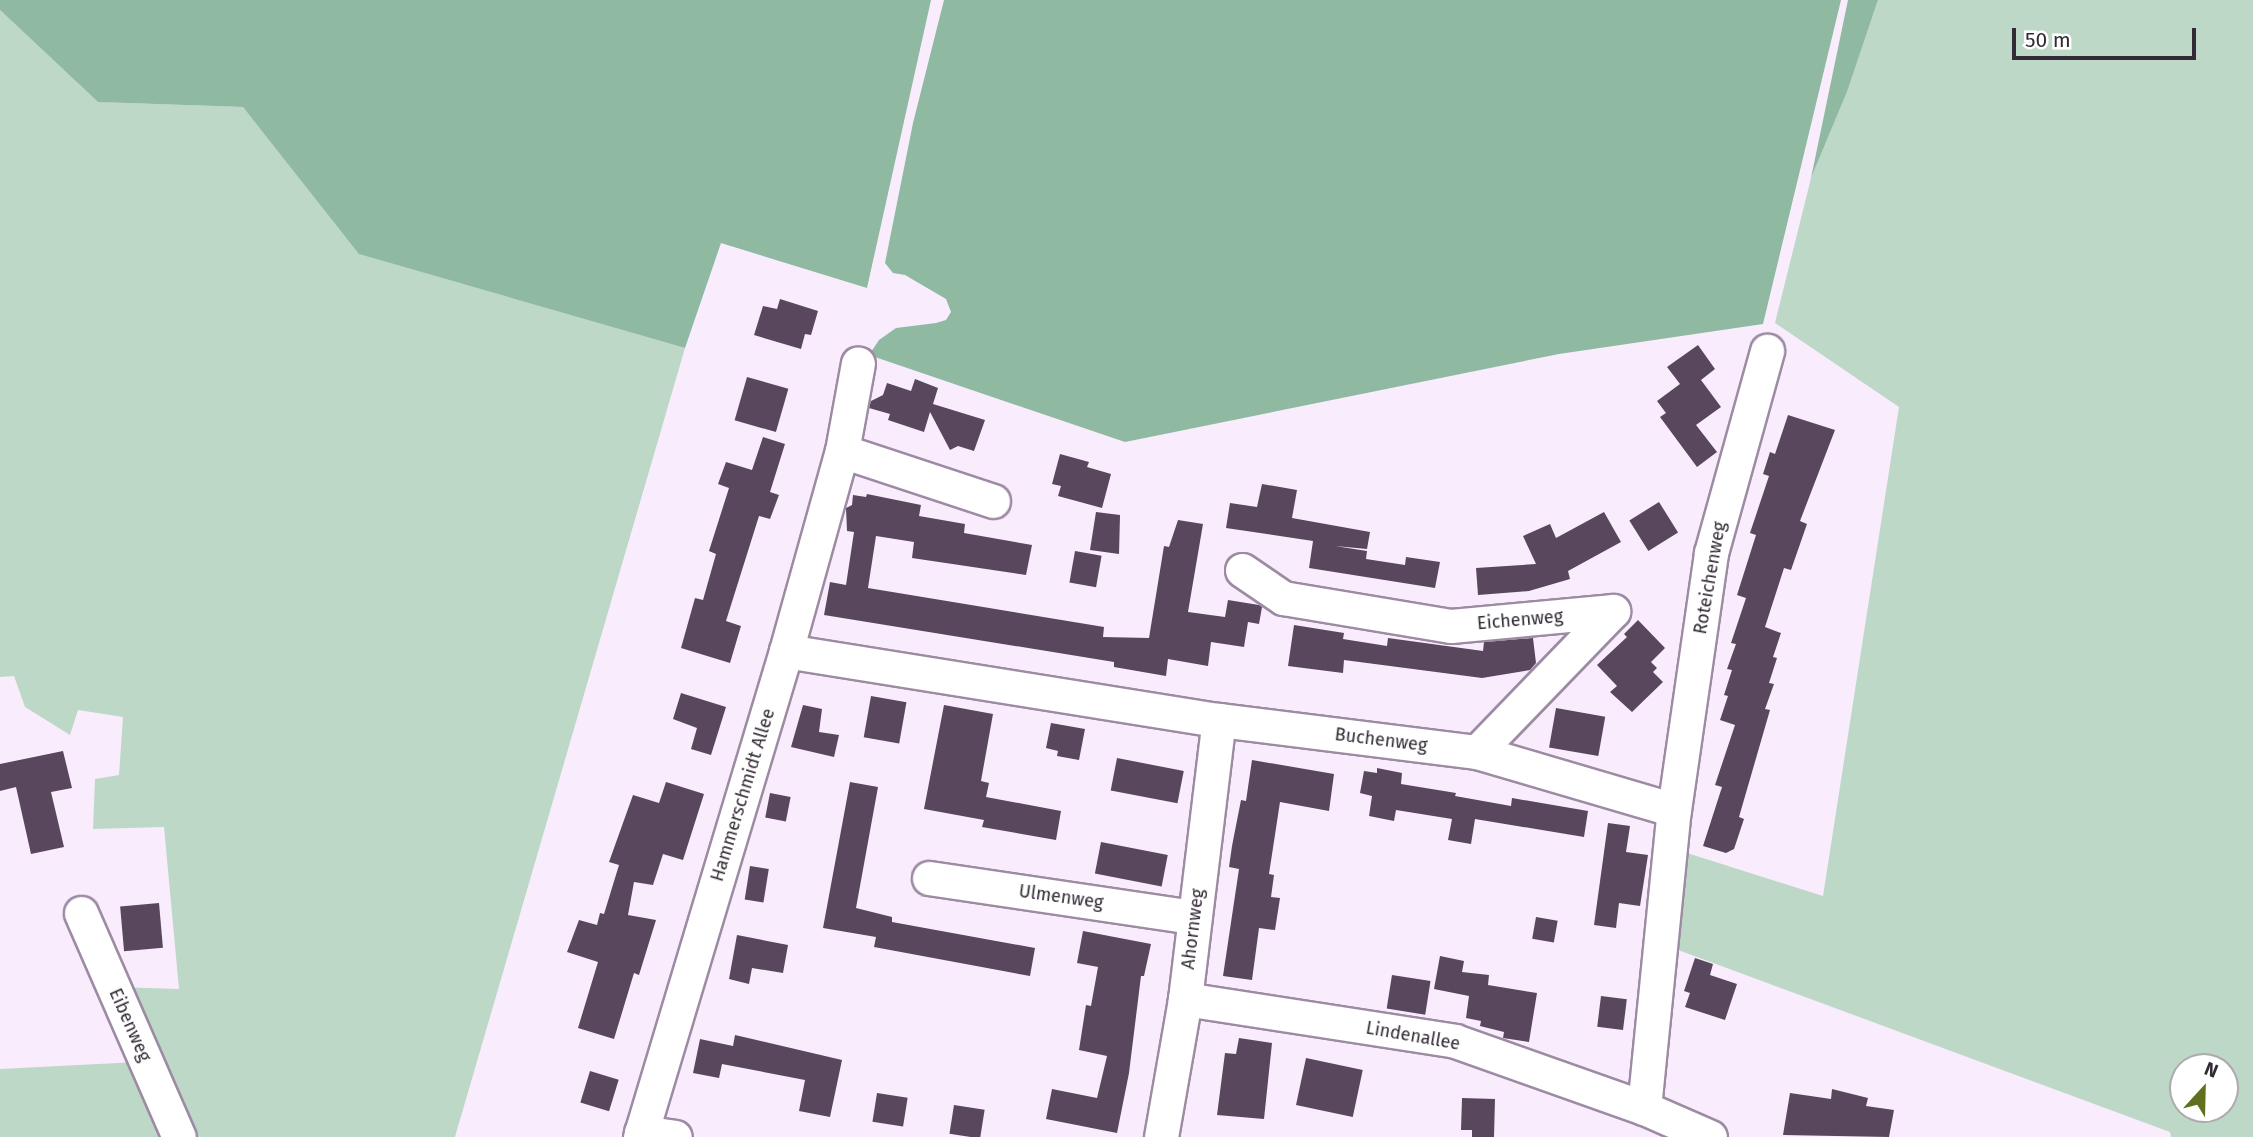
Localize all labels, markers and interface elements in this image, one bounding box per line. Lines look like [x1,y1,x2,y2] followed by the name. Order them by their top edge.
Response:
[2015,14,2199,58] scale bar
[2025,27,2071,53] text: 50 m
[1689,520,1731,636] street label: Roteichenweg
[1476,605,1564,635] street label: Eichenweg
[706,706,780,884] street label: Hammerschmidt Allee
[1334,724,1428,756] street label: Buchenweg
[1017,880,1105,914] street label: Ulmenweg
[1177,888,1209,970] street label: Ahornweg
[104,985,156,1065] street label: Eibenweg
[1364,1017,1462,1055] street label: Lindenallee
[2169,1053,2239,1123] north arrow
[2201,1057,2221,1083] text: N

